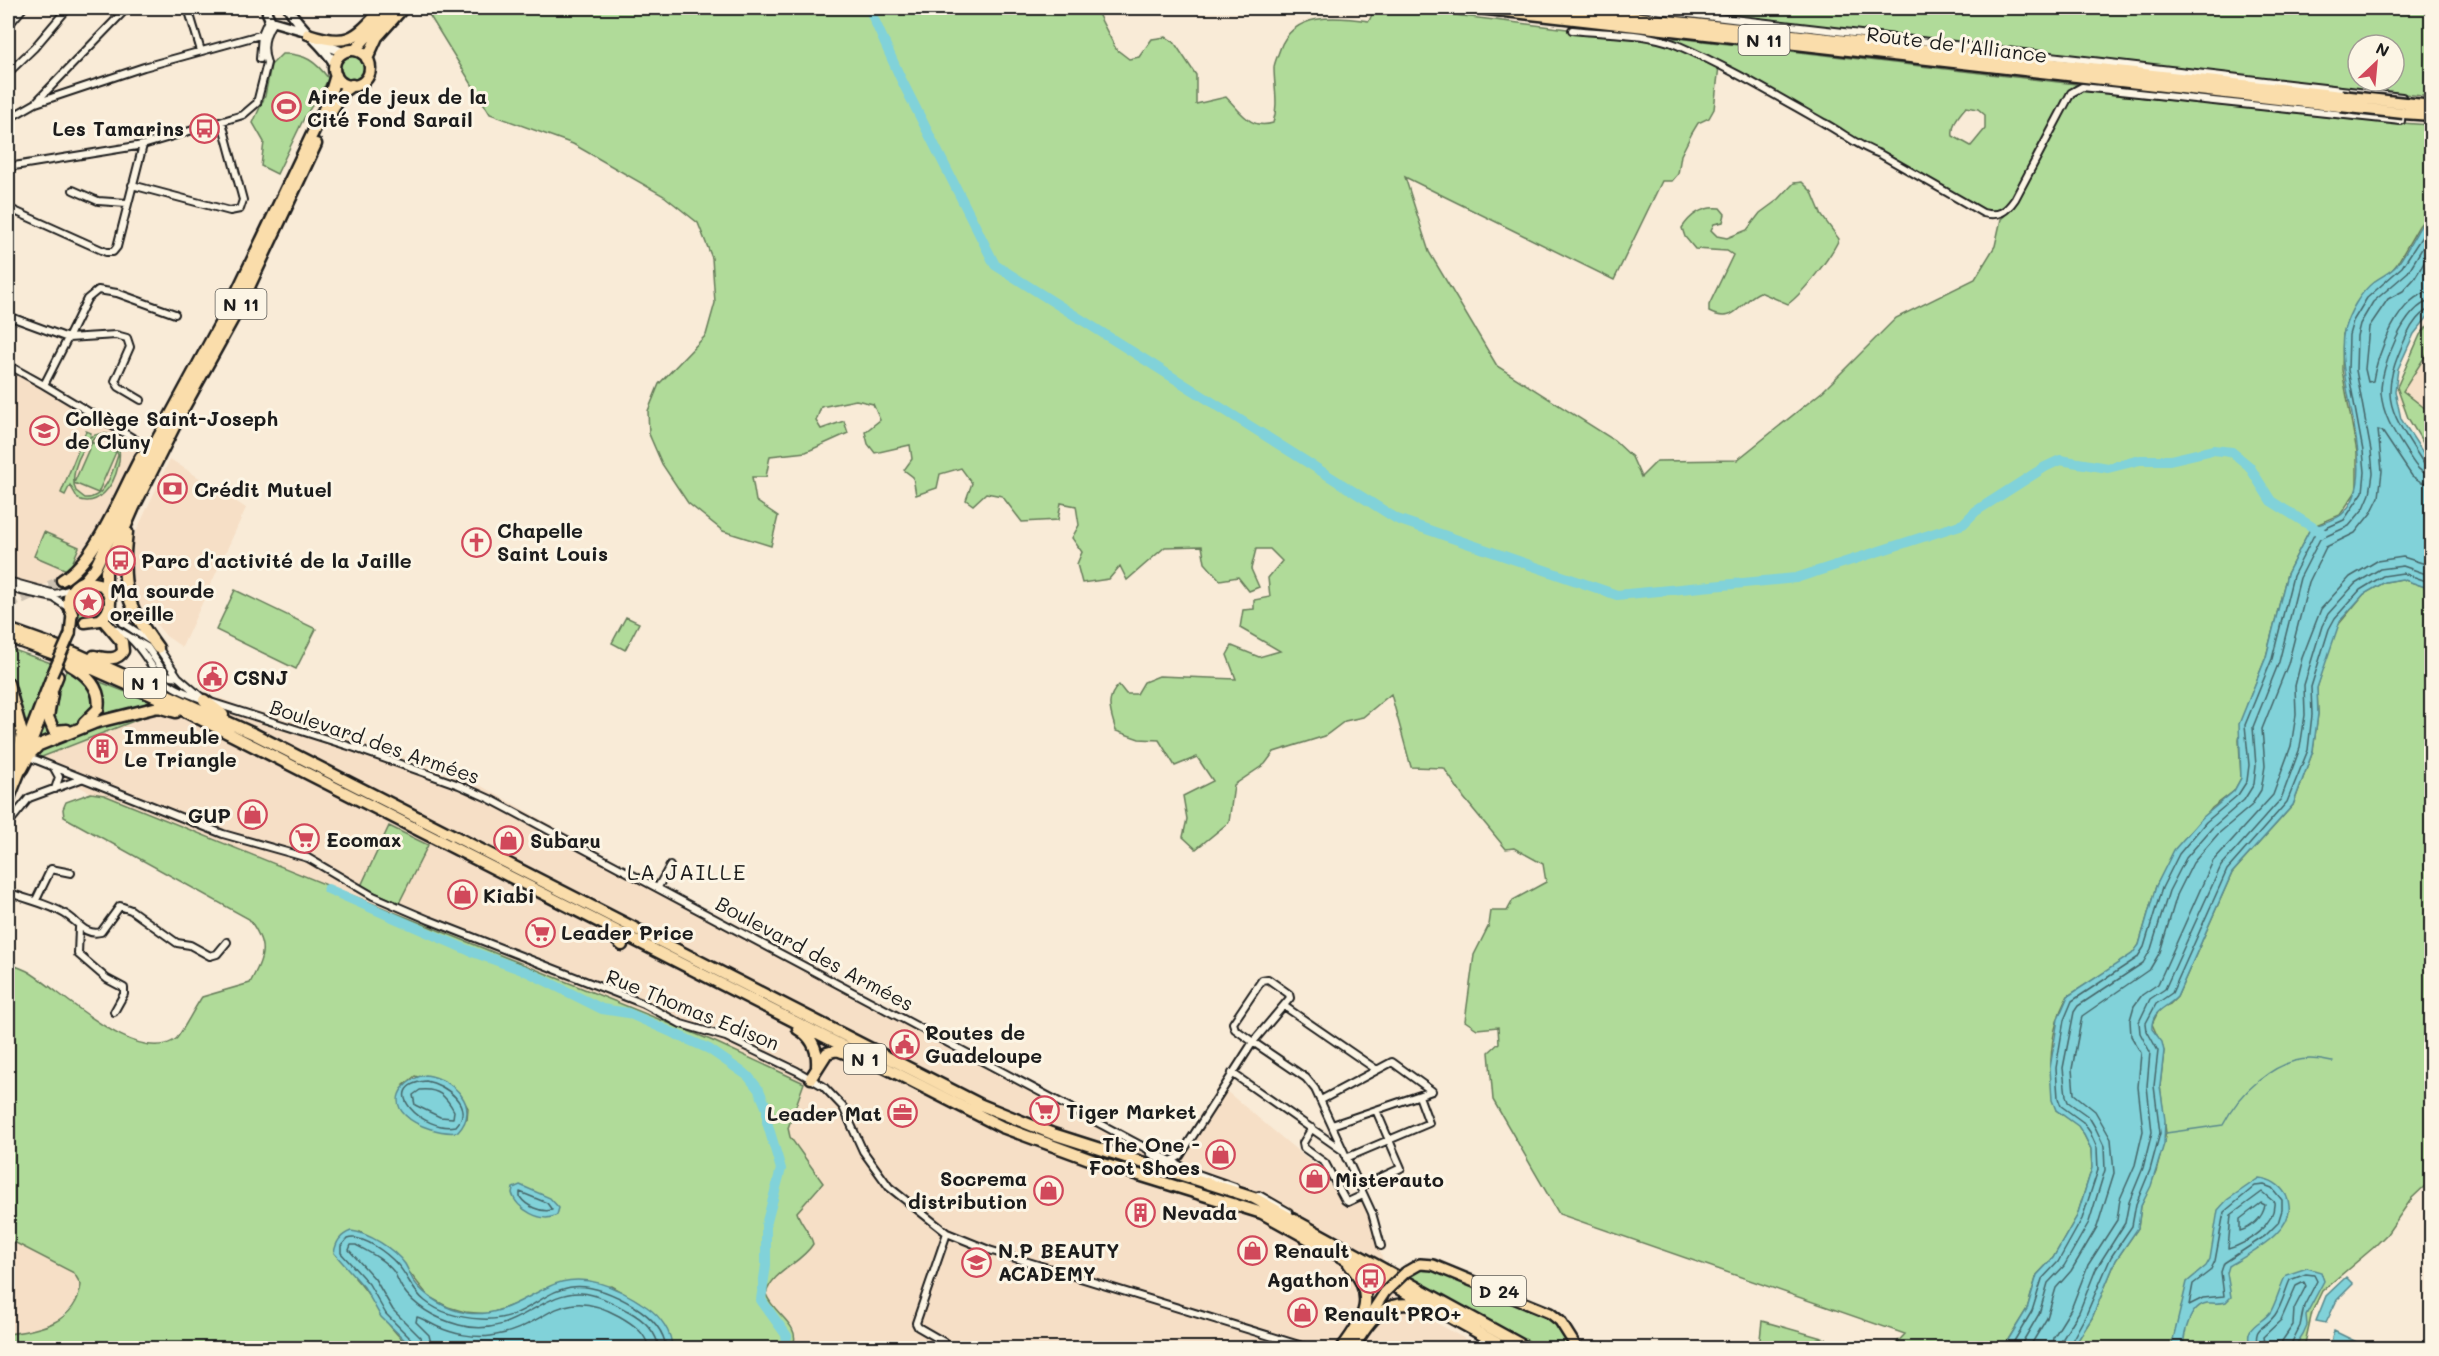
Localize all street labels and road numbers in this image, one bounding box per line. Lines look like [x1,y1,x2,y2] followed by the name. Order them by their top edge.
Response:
[1865,20,2049,68] street label: Route de l'Alliance
[1738,25,1790,55] road number: N 11
[216,289,266,319] road number: N 11
[124,668,166,698] road number: N 1
[267,693,483,789] street label: Boulevard des Armées
[712,890,918,1016] street label: Boulevard des Armées
[603,962,783,1056] street label: Rue Thomas Edison
[844,1044,886,1074] road number: N 1
[1472,1276,1526,1306] road number: D 24

